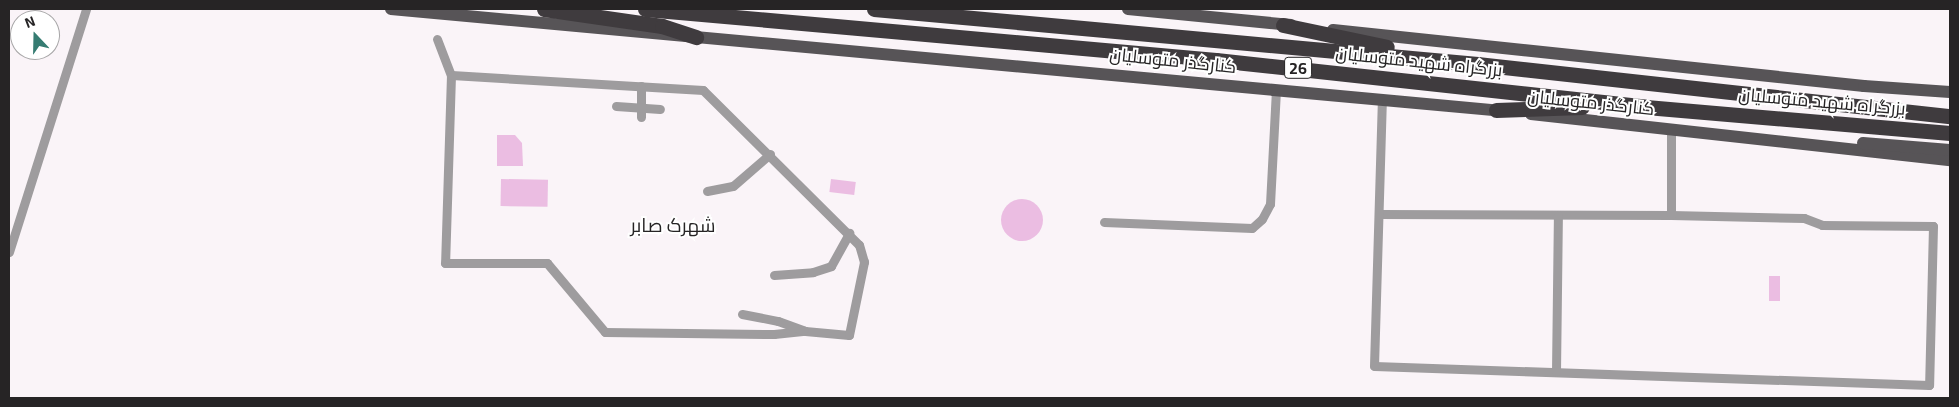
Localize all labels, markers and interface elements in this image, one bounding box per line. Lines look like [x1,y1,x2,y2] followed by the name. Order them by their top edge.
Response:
[21,8,39,36] text: N
[10,10,60,60] north arrow
[1334,42,1504,82] street label: بزرگراه شهید متوسلیان
[1109,44,1237,78] street label: کنارگذر متوسلیان
[1283,54,1313,82] road number: 26
[1738,84,1906,120] street label: بزرگراه شهید متوسلیان
[1527,86,1655,120] street label: کنارگذر متوسلیان
[631,215,715,237] district label: شهرک صابر

